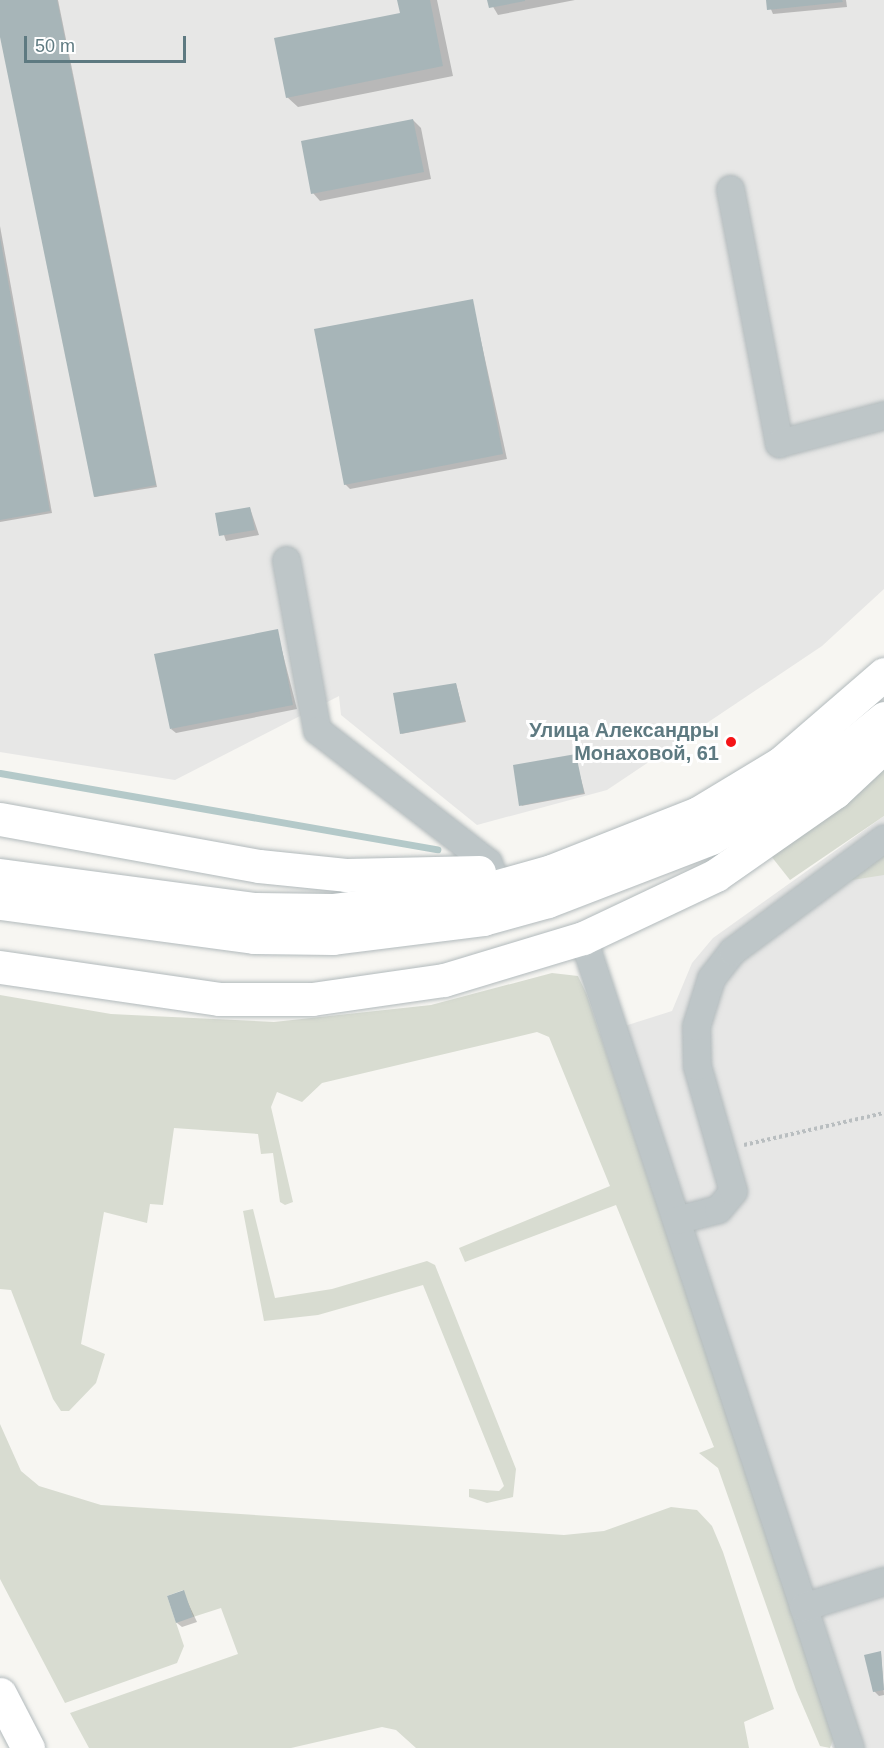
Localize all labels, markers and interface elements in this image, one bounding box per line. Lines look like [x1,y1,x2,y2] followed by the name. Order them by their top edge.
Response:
[27,24,189,62] scale bar
[35,36,75,56] text: 50 m
[529,718,719,765] place label: Улица Александры Монаховой, 61
[724,735,738,749] marker: Улица Александры Монаховой, 61

